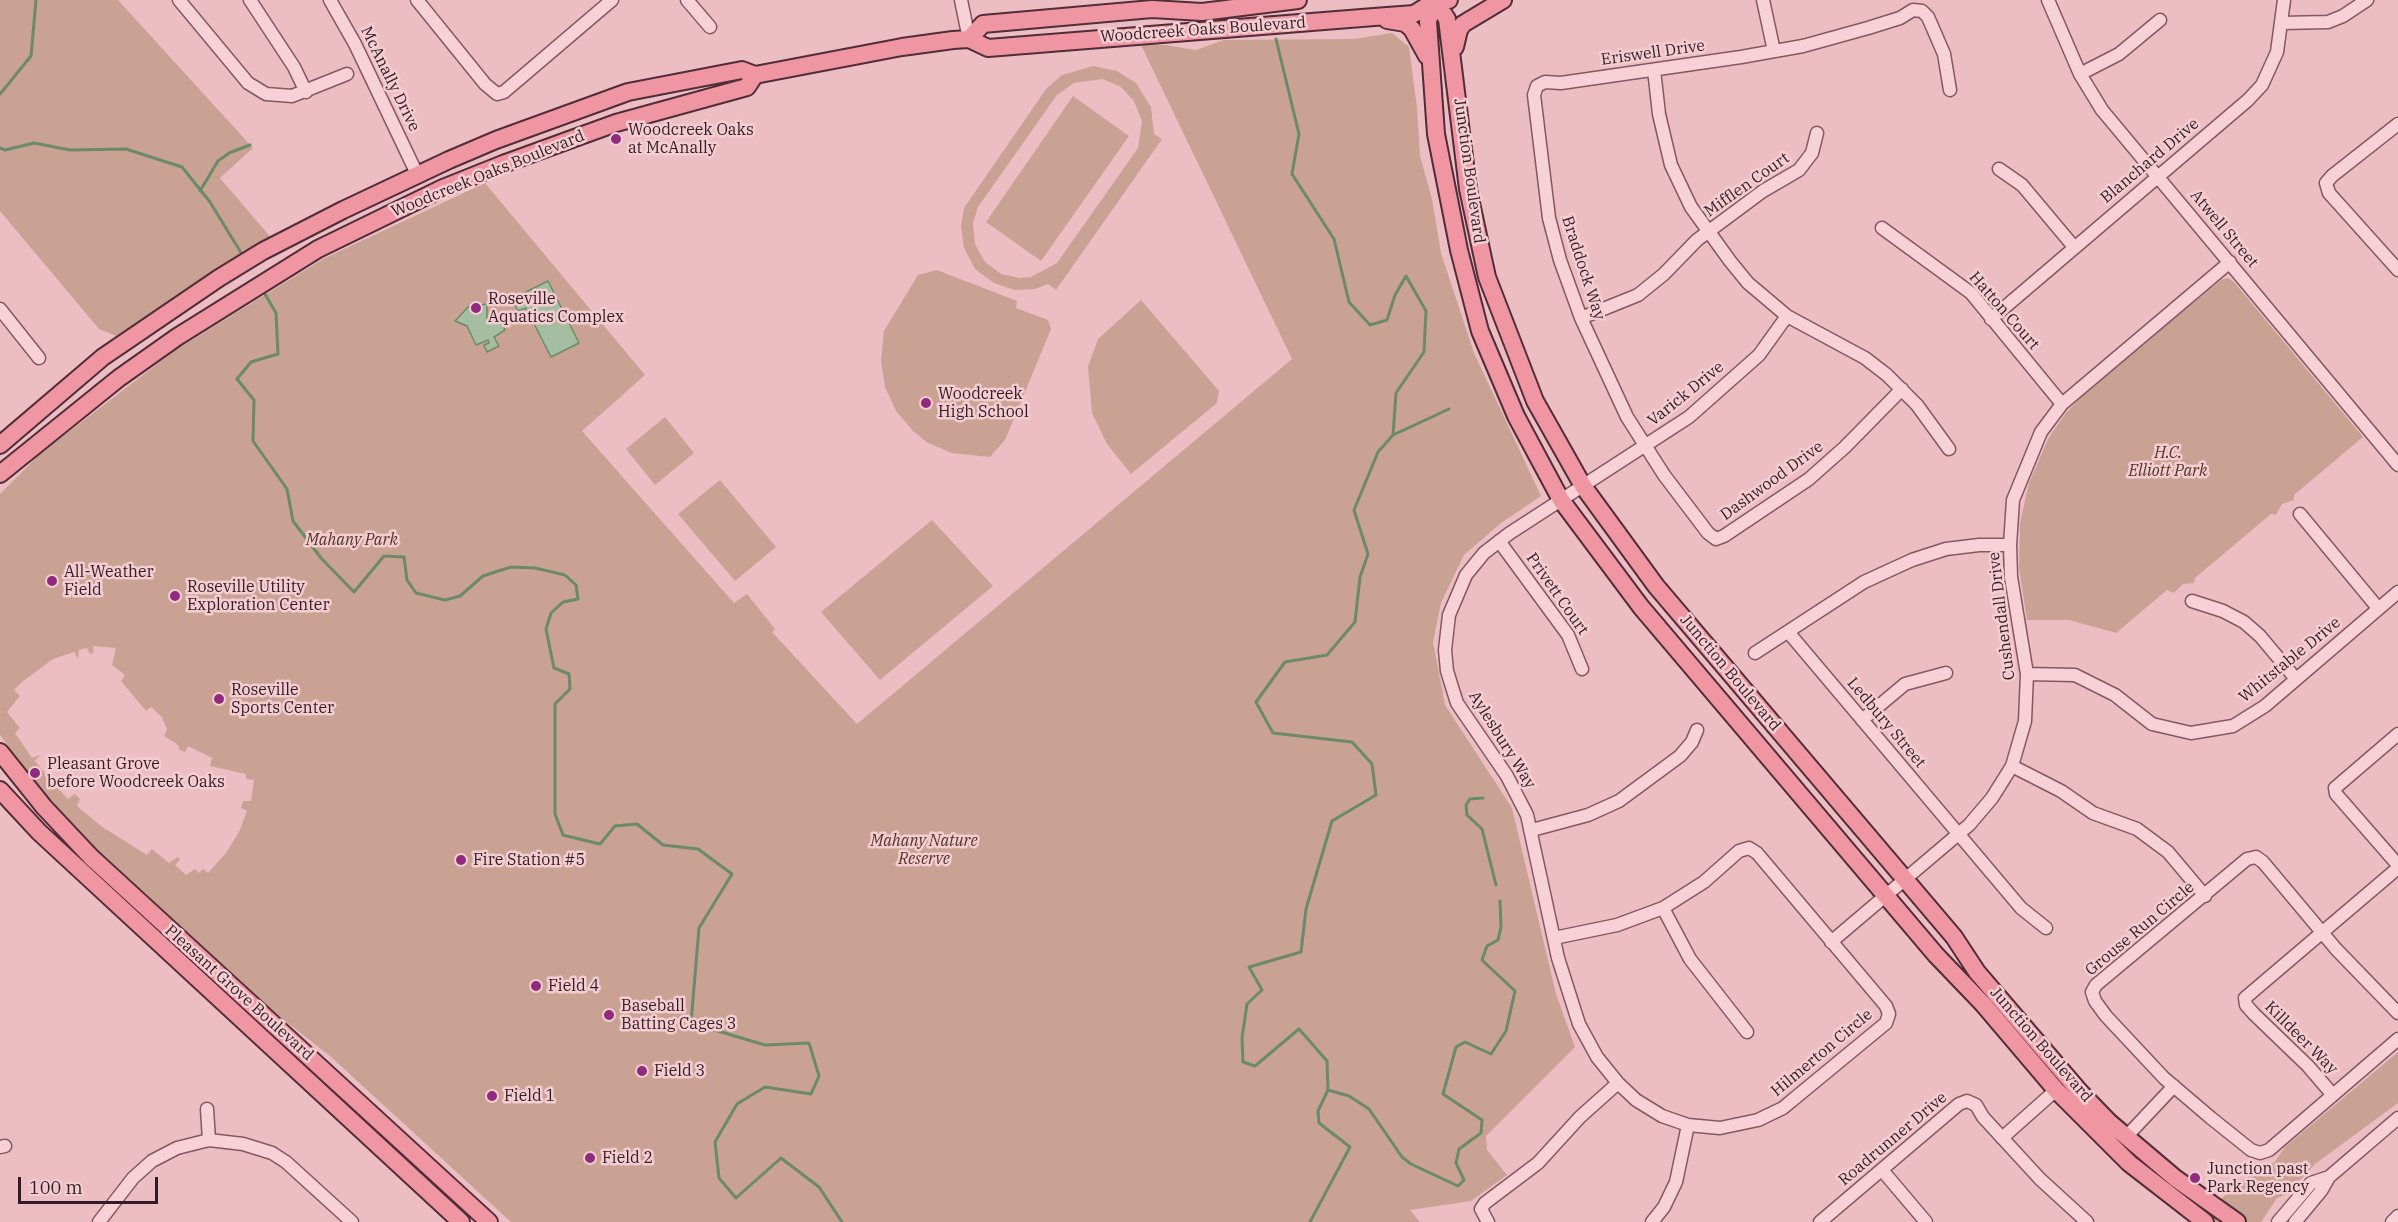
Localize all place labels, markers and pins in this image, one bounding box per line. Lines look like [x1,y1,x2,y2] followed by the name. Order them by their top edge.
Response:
[628,120,754,158] place label: Woodcreek Oaks at McAnally
[609,132,623,146] marker: Woodcreek Oaks at McAnally
[488,289,624,327] place label: Roseville Aquatics Complex
[469,301,483,315] marker: Roseville Aquatics Complex
[938,384,1029,422] place label: Woodcreek High School
[919,396,933,410] marker: Woodcreek High School
[64,562,154,600] place label: All-Weather Field
[45,574,59,588] marker: All-Weather Field
[187,577,330,615] place label: Roseville Utility Exploration Center
[168,589,182,603] marker: Roseville Utility Exploration Center
[231,680,334,718] place label: Roseville Sports Center
[212,692,226,706] marker: Roseville Sports Center
[47,754,225,792] place label: Pleasant Grove before Woodcreek Oaks
[28,766,42,780] marker: Pleasant Grove before Woodcreek Oaks
[473,850,585,870] place label: Fire Station #5
[454,853,468,867] marker: Fire Station #5
[548,976,599,996] place label: Field 4
[529,979,543,993] marker: Field 4
[621,996,736,1034] place label: Baseball Batting Cages 3
[602,1008,616,1022] marker: Baseball Batting Cages 3
[654,1061,705,1081] place label: Field 3
[635,1064,649,1078] marker: Field 3
[504,1086,555,1106] place label: Field 1
[485,1089,499,1103] marker: Field 1
[602,1148,653,1168] place label: Field 2
[583,1151,597,1165] marker: Field 2
[2207,1159,2309,1197] place label: Junction past Park Regency
[2188,1171,2202,1185] marker: Junction past Park Regency

